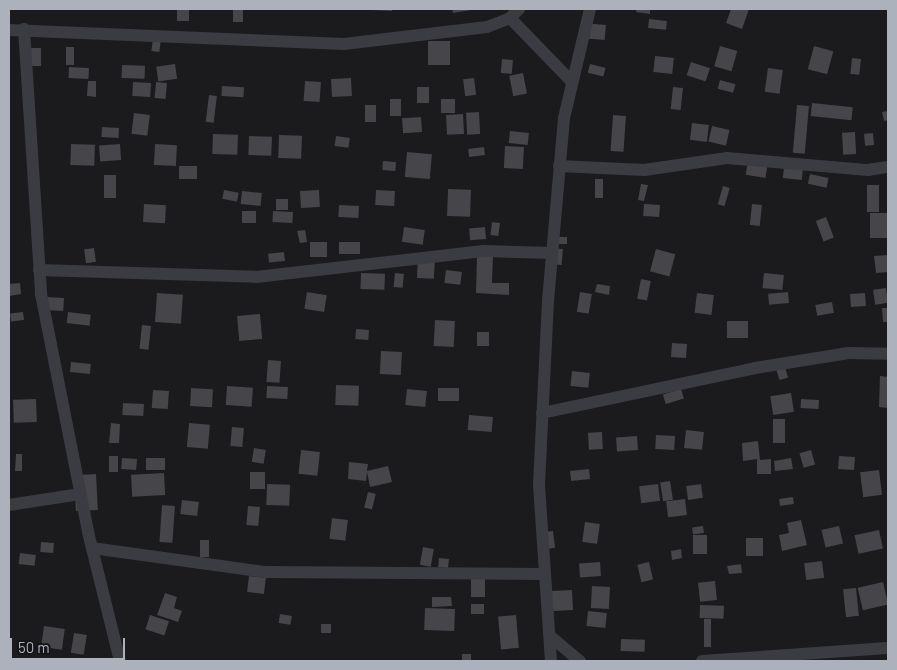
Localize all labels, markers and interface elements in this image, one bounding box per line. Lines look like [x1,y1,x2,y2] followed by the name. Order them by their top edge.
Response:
[12,628,128,660] scale bar
[18,638,50,656] text: 50 m

